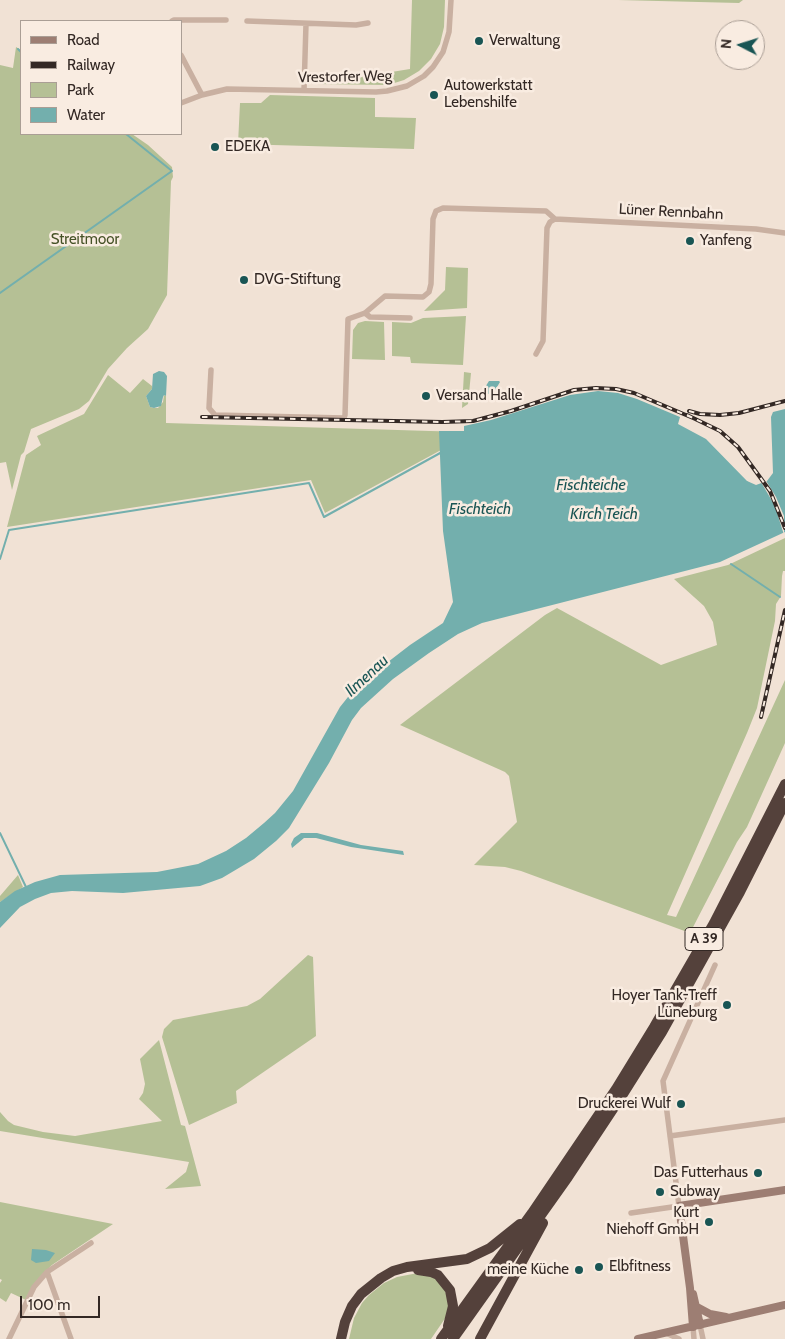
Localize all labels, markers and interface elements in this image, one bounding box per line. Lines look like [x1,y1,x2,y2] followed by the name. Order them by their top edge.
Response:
[20,20,182,135] legend
[715,20,765,70] north arrow
[67,31,100,49] text: Road
[489,32,560,50] place label: Verwaltung
[473,35,485,47] marker: Verwaltung
[717,38,735,49] text: N
[67,56,115,74] text: Railway
[298,67,392,87] street label: Vrestorfer Weg
[444,77,532,112] place label: Autowerkstatt Lebenshilfe
[67,81,94,99] text: Park
[428,89,440,101] marker: Autowerkstatt Lebenshilfe
[67,106,105,124] text: Water
[225,138,270,156] place label: EDEKA
[209,141,221,153] marker: EDEKA
[618,200,724,224] street label: Lüner Rennbahn
[51,231,119,249] park label: Streitmoor
[700,232,751,250] place label: Yanfeng
[684,235,696,247] marker: Yanfeng
[254,271,340,289] place label: DVG-Stiftung
[238,274,250,286] marker: DVG-Stiftung
[436,387,522,405] place label: Versand Halle
[420,390,432,402] marker: Versand Halle
[556,475,626,495] water label: Fischteiche
[449,499,511,519] water label: Fischteich
[570,504,638,524] water label: Kirch Teich
[341,651,393,701] water label: Ilmenau
[685,928,723,951] road number: A 39
[612,987,717,1022] place label: Hoyer Tank-Treff Lüneburg
[721,999,733,1011] marker: Hoyer Tank-Treff Lüneburg
[578,1095,671,1113] place label: Druckerei Wulf
[675,1098,687,1110] marker: Druckerei Wulf
[653,1164,748,1182] place label: Das Futterhaus
[752,1167,764,1179] marker: Das Futterhaus
[670,1183,720,1201] place label: Subway
[654,1186,666,1198] marker: Subway
[606,1204,699,1239] place label: Kurt Niehoff GmbH
[703,1216,715,1228] marker: Kurt Niehoff GmbH
[609,1258,671,1276] place label: Elbfitness
[487,1261,569,1279] place label: meine Küche
[593,1261,605,1273] marker: Elbfitness
[573,1264,585,1276] marker: meine Küche
[22,1286,102,1318] scale bar
[28,1296,70,1314] text: 100 m

